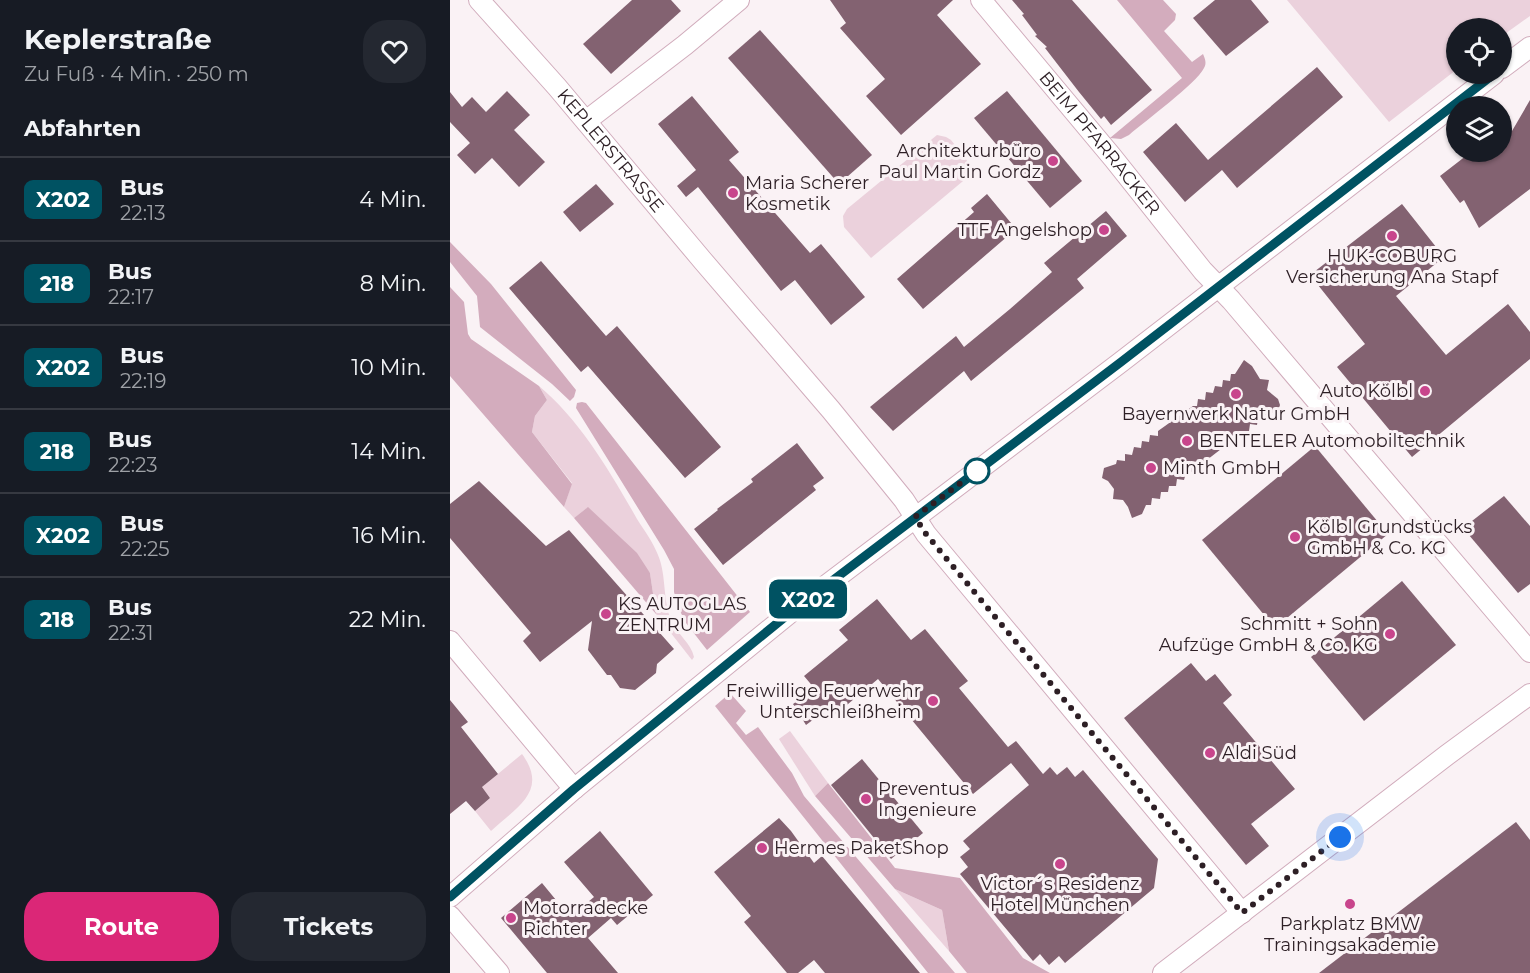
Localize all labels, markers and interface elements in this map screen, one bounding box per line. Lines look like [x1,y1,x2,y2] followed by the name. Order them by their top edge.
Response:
[1446,18,1512,162] map controls
[1446,18,1512,84] button: locate
[363,20,426,83] button: heart
[24,22,212,56] text: Keplerstraße
[24,62,249,86] text: Zu Fuß · 4 Min. · 250 m
[1034,67,1165,219] street label: BEIM PFARRACKER
[552,84,669,217] street label: KEPLERSTRASSE
[1446,96,1512,162] button: layers
[24,115,141,142] text: Abfahrten
[878,140,1041,183] place label: Architekturbüro Paul Martin Gordz
[1046,154,1060,168] marker: Architekturbüro Paul Martin Gordz
[745,172,869,215] place label: Maria Scherer Kosmetik
[120,174,164,201] text: Bus
[359,186,426,213] text: 4 Min.
[726,186,740,200] marker: Maria Scherer Kosmetik
[36,187,90,212] text: X202
[120,201,165,225] text: 22:13
[957,219,1092,241] place label: TTF Angelshop
[1097,223,1111,237] marker: TTF Angelshop
[1385,229,1399,243] marker: HUK-COBURG Versicherung Ana Stapf
[1286,245,1499,288] place label: HUK-COBURG Versicherung Ana Stapf
[108,258,152,285] text: Bus
[360,270,426,297] text: 8 Min.
[40,271,74,296] text: 218
[108,285,154,309] text: 22:17
[120,342,164,369] text: Bus
[351,354,426,381] text: 10 Min.
[36,355,90,380] text: X202
[120,369,166,393] text: 22:19
[1320,380,1413,402] place label: Auto Kölbl
[1418,384,1432,398] marker: Auto Kölbl
[1229,387,1243,401] marker: Bayernwerk Natur GmbH
[1122,403,1350,425] place label: Bayernwerk Natur GmbH
[108,426,152,453] text: Bus
[1199,430,1465,452] place label: BENTELER Automobiltechnik
[1180,434,1194,448] marker: BENTELER Automobiltechnik
[351,438,426,465] text: 14 Min.
[40,439,74,464] text: 218
[108,453,158,477] text: 22:23
[1163,457,1281,479] place label: Minth GmbH
[964,458,990,484] unlabelled marker
[1144,461,1158,475] marker: Minth GmbH
[120,510,164,537] text: Bus
[1307,516,1473,559] place label: Kölbl Grundstücks GmbH & Co. KG
[352,522,426,549] text: 16 Min.
[36,523,90,548] text: X202
[1288,530,1302,544] marker: Kölbl Grundstücks GmbH & Co. KG
[120,537,170,561] text: 22:25
[766,580,850,618] line badge: X202
[781,587,835,612] text: X202
[618,593,747,636] place label: KS AUTOGLAS ZENTRUM
[108,594,152,621] text: Bus
[349,606,426,633] text: 22 Min.
[40,607,74,632] text: 218
[599,607,613,621] marker: KS AUTOGLAS ZENTRUM
[1159,613,1378,656] place label: Schmitt + Sohn Aufzüge GmbH & Co. KG
[108,621,153,645] text: 22:31
[1383,627,1397,641] marker: Schmitt + Sohn Aufzüge GmbH & Co. KG
[726,680,921,723] place label: Freiwillige Feuerwehr Unterschleißheim
[926,694,940,708] marker: Freiwillige Feuerwehr Unterschleißheim
[1222,742,1297,764] place label: Aldi Süd
[1203,746,1217,760] marker: Aldi Süd
[878,778,977,821] place label: Preventus Ingenieure
[859,792,873,806] marker: Preventus Ingenieure
[1325,822,1355,852] your location
[774,837,949,859] place label: Hermes PaketShop
[755,841,769,855] marker: Hermes PaketShop
[1053,857,1067,871] marker: Victor´s Residenz Hotel München
[980,873,1140,916] place label: Victor´s Residenz Hotel München
[24,892,219,961] button: Route
[231,892,426,961] button: Tickets
[523,897,648,940] place label: Motorradecke Richter
[1343,897,1357,911] marker: Parkplatz BMW Trainingsakademie
[504,911,518,925] marker: Motorradecke Richter
[1264,913,1436,956] place label: Parkplatz BMW Trainingsakademie

